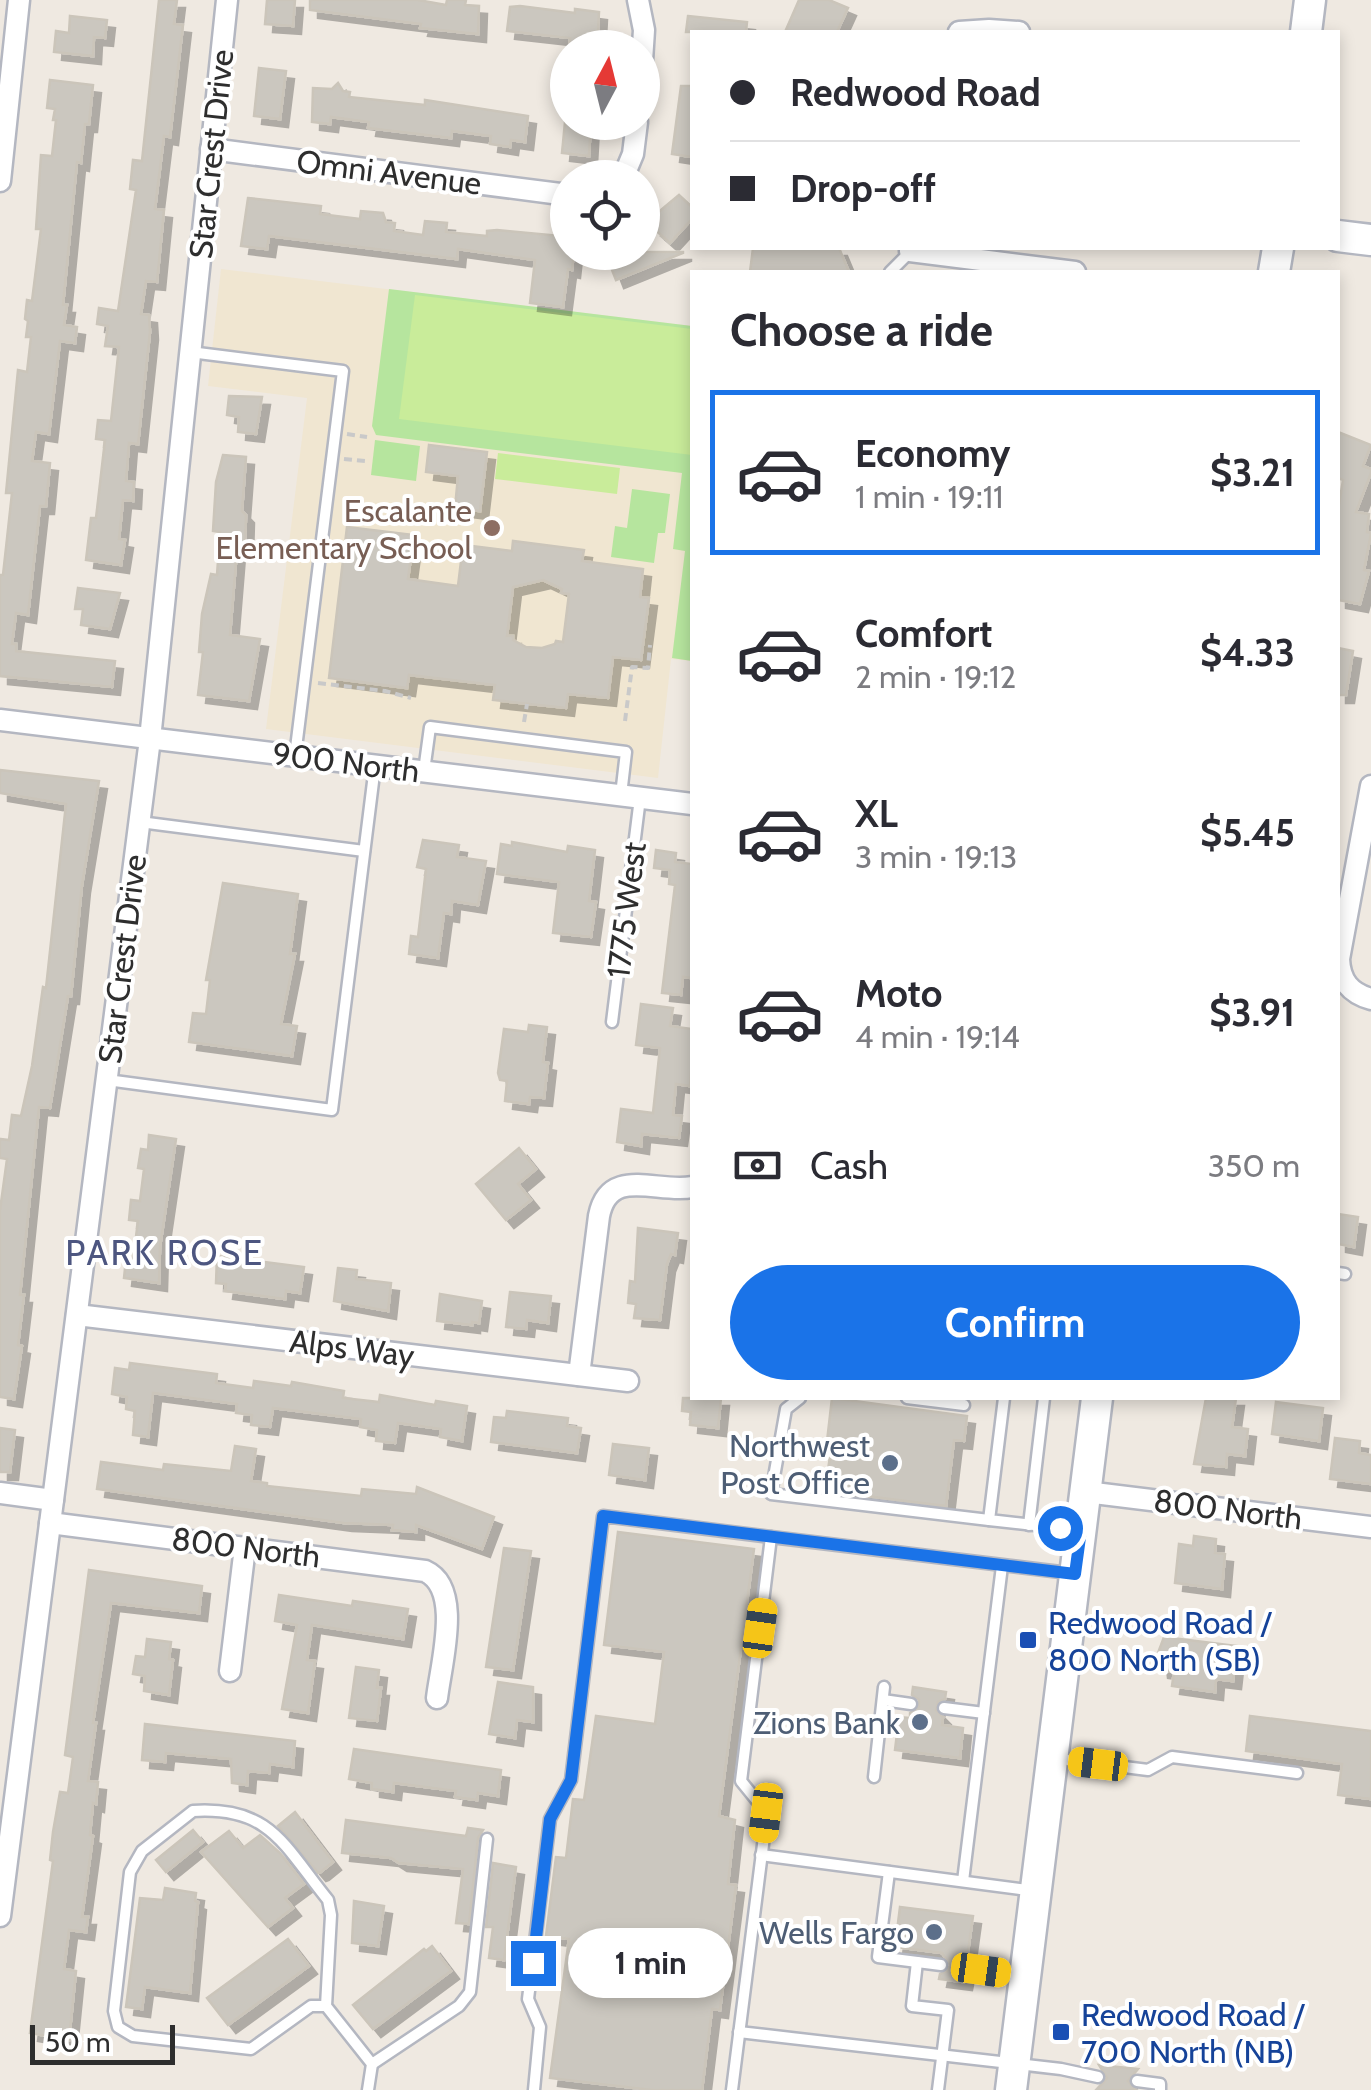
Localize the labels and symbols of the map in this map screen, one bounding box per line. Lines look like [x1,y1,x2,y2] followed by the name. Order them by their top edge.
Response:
[550,30,660,140] north arrow
[181,47,241,261] street label: Star Crest Drive
[294,141,484,203] street label: Omni Avenue
[215,491,472,567] place label: Escalante Elementary School
[481,517,503,539] marker: Escalante Elementary School
[270,734,422,790] street label: 900 North
[598,840,654,980] street label: 1775 West
[90,852,154,1066] street label: Star Crest Drive
[65,1231,265,1274] district label: PARK ROSE
[287,1321,417,1375] street label: Alps Way
[720,1426,870,1502] place label: Northwest Post Office
[879,1452,901,1474] marker: Northwest Post Office
[1152,1481,1304,1537] street label: 800 North
[1038,1506,1083,1551] route start
[170,1519,322,1575] street label: 800 North
[741,1596,779,1660] car
[1048,1603,1273,1679] place label: Redwood Road / 800 North (SB)
[1017,1629,1039,1651] marker: Redwood Road / 800 North (SB)
[753,1703,901,1742] place label: Zions Bank
[909,1711,931,1733] marker: Zions Bank
[1066,1745,1130,1783] car
[747,1781,785,1845] car
[759,1913,914,1952] place label: Wells Fargo
[923,1921,945,1943] marker: Wells Fargo
[568,1928,733,1998] callout: 1 min
[511,1941,556,1986] route end
[949,1951,1013,1989] car
[1081,1995,1306,2071] place label: Redwood Road / 700 North (NB)
[30,2020,175,2064] scale bar
[1050,2021,1072,2043] marker: Redwood Road / 700 North (NB)

